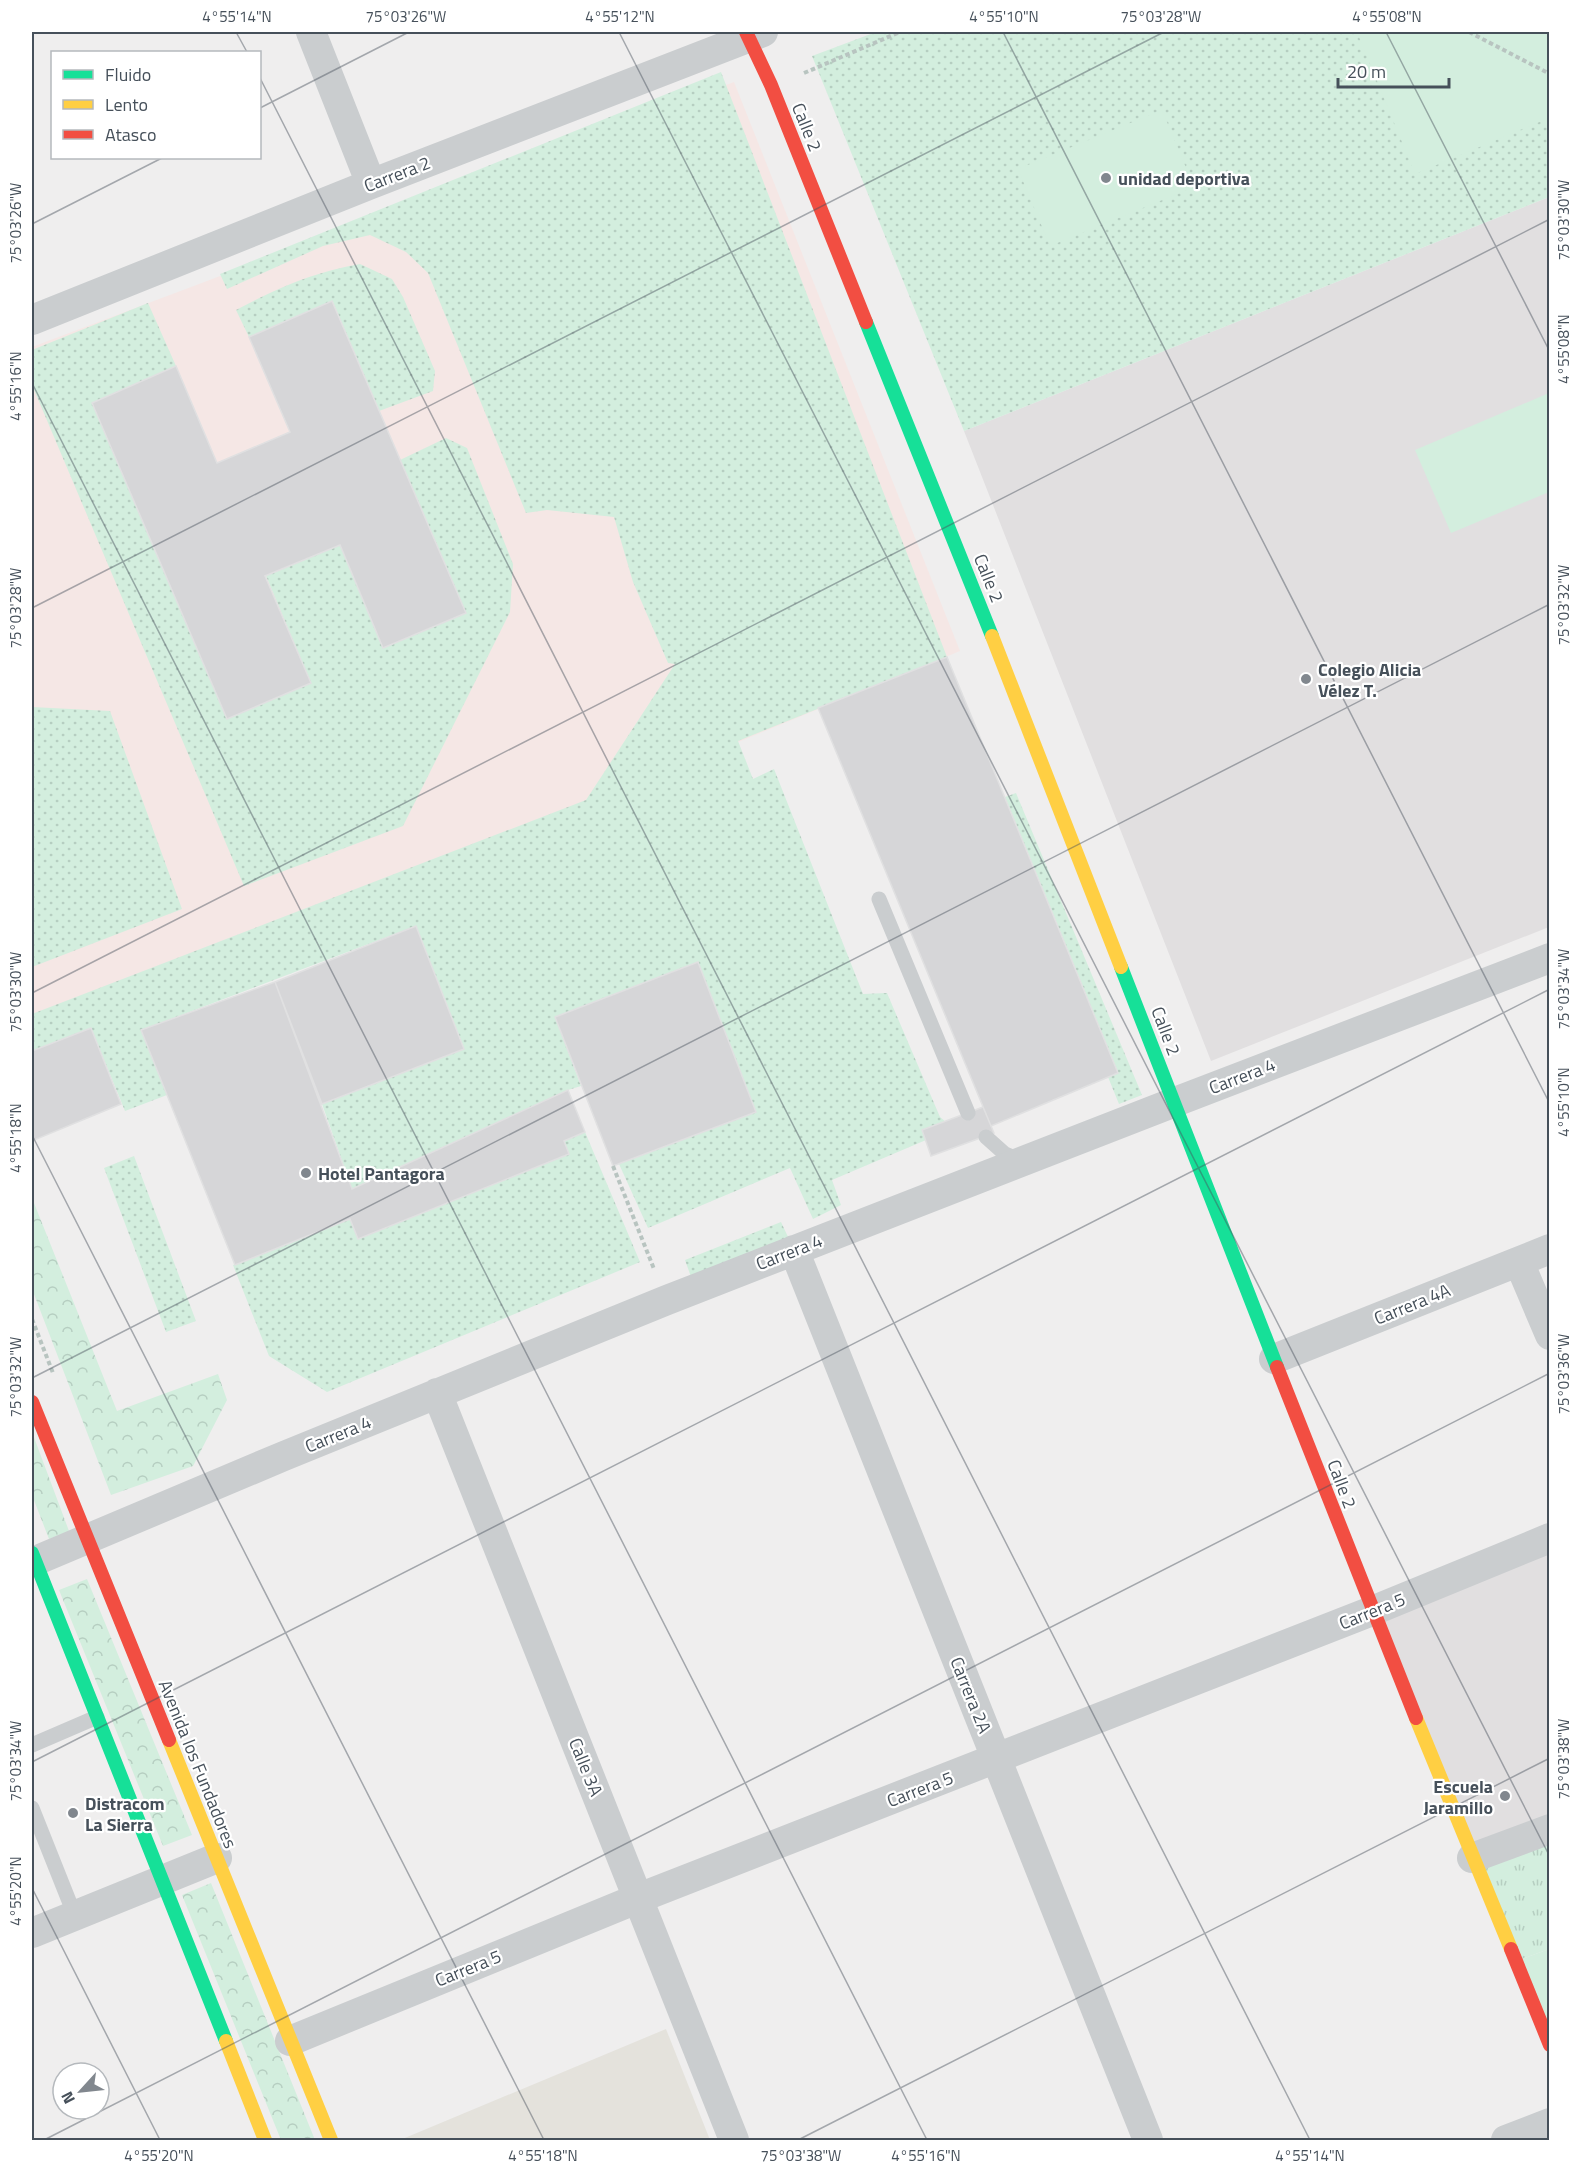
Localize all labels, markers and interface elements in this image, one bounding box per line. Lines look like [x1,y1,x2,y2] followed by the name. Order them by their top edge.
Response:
[202,5,272,28] text: 4°55'14"N
[366,5,446,28] text: 75°03'26"W
[585,5,655,28] text: 4°55'12"N
[969,5,1039,28] text: 4°55'10"N
[1121,5,1201,28] text: 75°03'28"W
[1352,5,1422,28] text: 4°55'08"N
[51,51,261,159] legend
[1338,51,1449,89] scale bar
[1347,58,1386,85] text: 20 m
[105,61,151,88] text: Fluido
[105,91,148,118] text: Lento
[785,99,829,155] street label: Calle 2
[105,121,156,148] text: Atasco
[360,149,434,199] street label: Carrera 2
[1118,165,1250,192] place label: unidad deportiva
[1099,171,1113,185] marker: unidad deportiva
[1552,180,1575,260] text: 75°03'30"W
[4,183,27,263] text: 75°03'26"W
[1552,314,1575,384] text: 4°55'08"N
[4,351,27,421] text: 4°55'16"N
[967,550,1011,606] street label: Calle 2
[1552,565,1575,645] text: 75°03'32"W
[4,568,27,648] text: 75°03'28"W
[1318,656,1421,704] place label: Colegio Alicia Vélez T.
[1299,672,1313,686] marker: Colegio Alicia Vélez T.
[1552,949,1575,1029] text: 75°03'34"W
[4,952,27,1032] text: 75°03'30"W
[1144,1003,1188,1059] street label: Calle 2
[1205,1051,1279,1101] street label: Carrera 4
[1552,1067,1575,1137] text: 4°55'10"N
[4,1103,27,1173] text: 4°55'18"N
[318,1160,445,1187] place label: Hotel Pantagora
[299,1166,313,1180] marker: Hotel Pantagora
[752,1227,826,1277] street label: Carrera 4
[1370,1276,1454,1332] street label: Carrera 4A
[1552,1334,1575,1414] text: 75°03'36"W
[4,1337,27,1417] text: 75°03'32"W
[301,1408,375,1460] street label: Carrera 4
[1320,1456,1364,1512] street label: Calle 2
[1335,1585,1409,1637] street label: Carrera 5
[943,1653,999,1737] street label: Carrera 2A
[152,1676,244,1852] street label: Avenida los Fundadores
[1552,1719,1575,1799] text: 75°03'38"W
[4,1721,27,1801] text: 75°03'34"W
[562,1734,610,1801] street label: Calle 3A
[883,1764,957,1814] street label: Carrera 5
[1423,1773,1493,1821] place label: Escuela Jaramillo
[1498,1789,1512,1803] marker: Escuela Jaramillo
[85,1790,165,1838] place label: Distracom La Sierra
[66,1806,80,1820] marker: Distracom La Sierra
[4,1856,27,1926] text: 4°55'20"N
[431,1942,505,1994] street label: Carrera 5
[51,2061,111,2121] north arrow
[54,2087,81,2108] text: N
[124,2144,194,2167] text: 4°55'20"N
[508,2144,578,2167] text: 4°55'18"N
[761,2144,841,2167] text: 75°03'38"W
[891,2144,961,2167] text: 4°55'16"N
[1275,2144,1345,2167] text: 4°55'14"N

